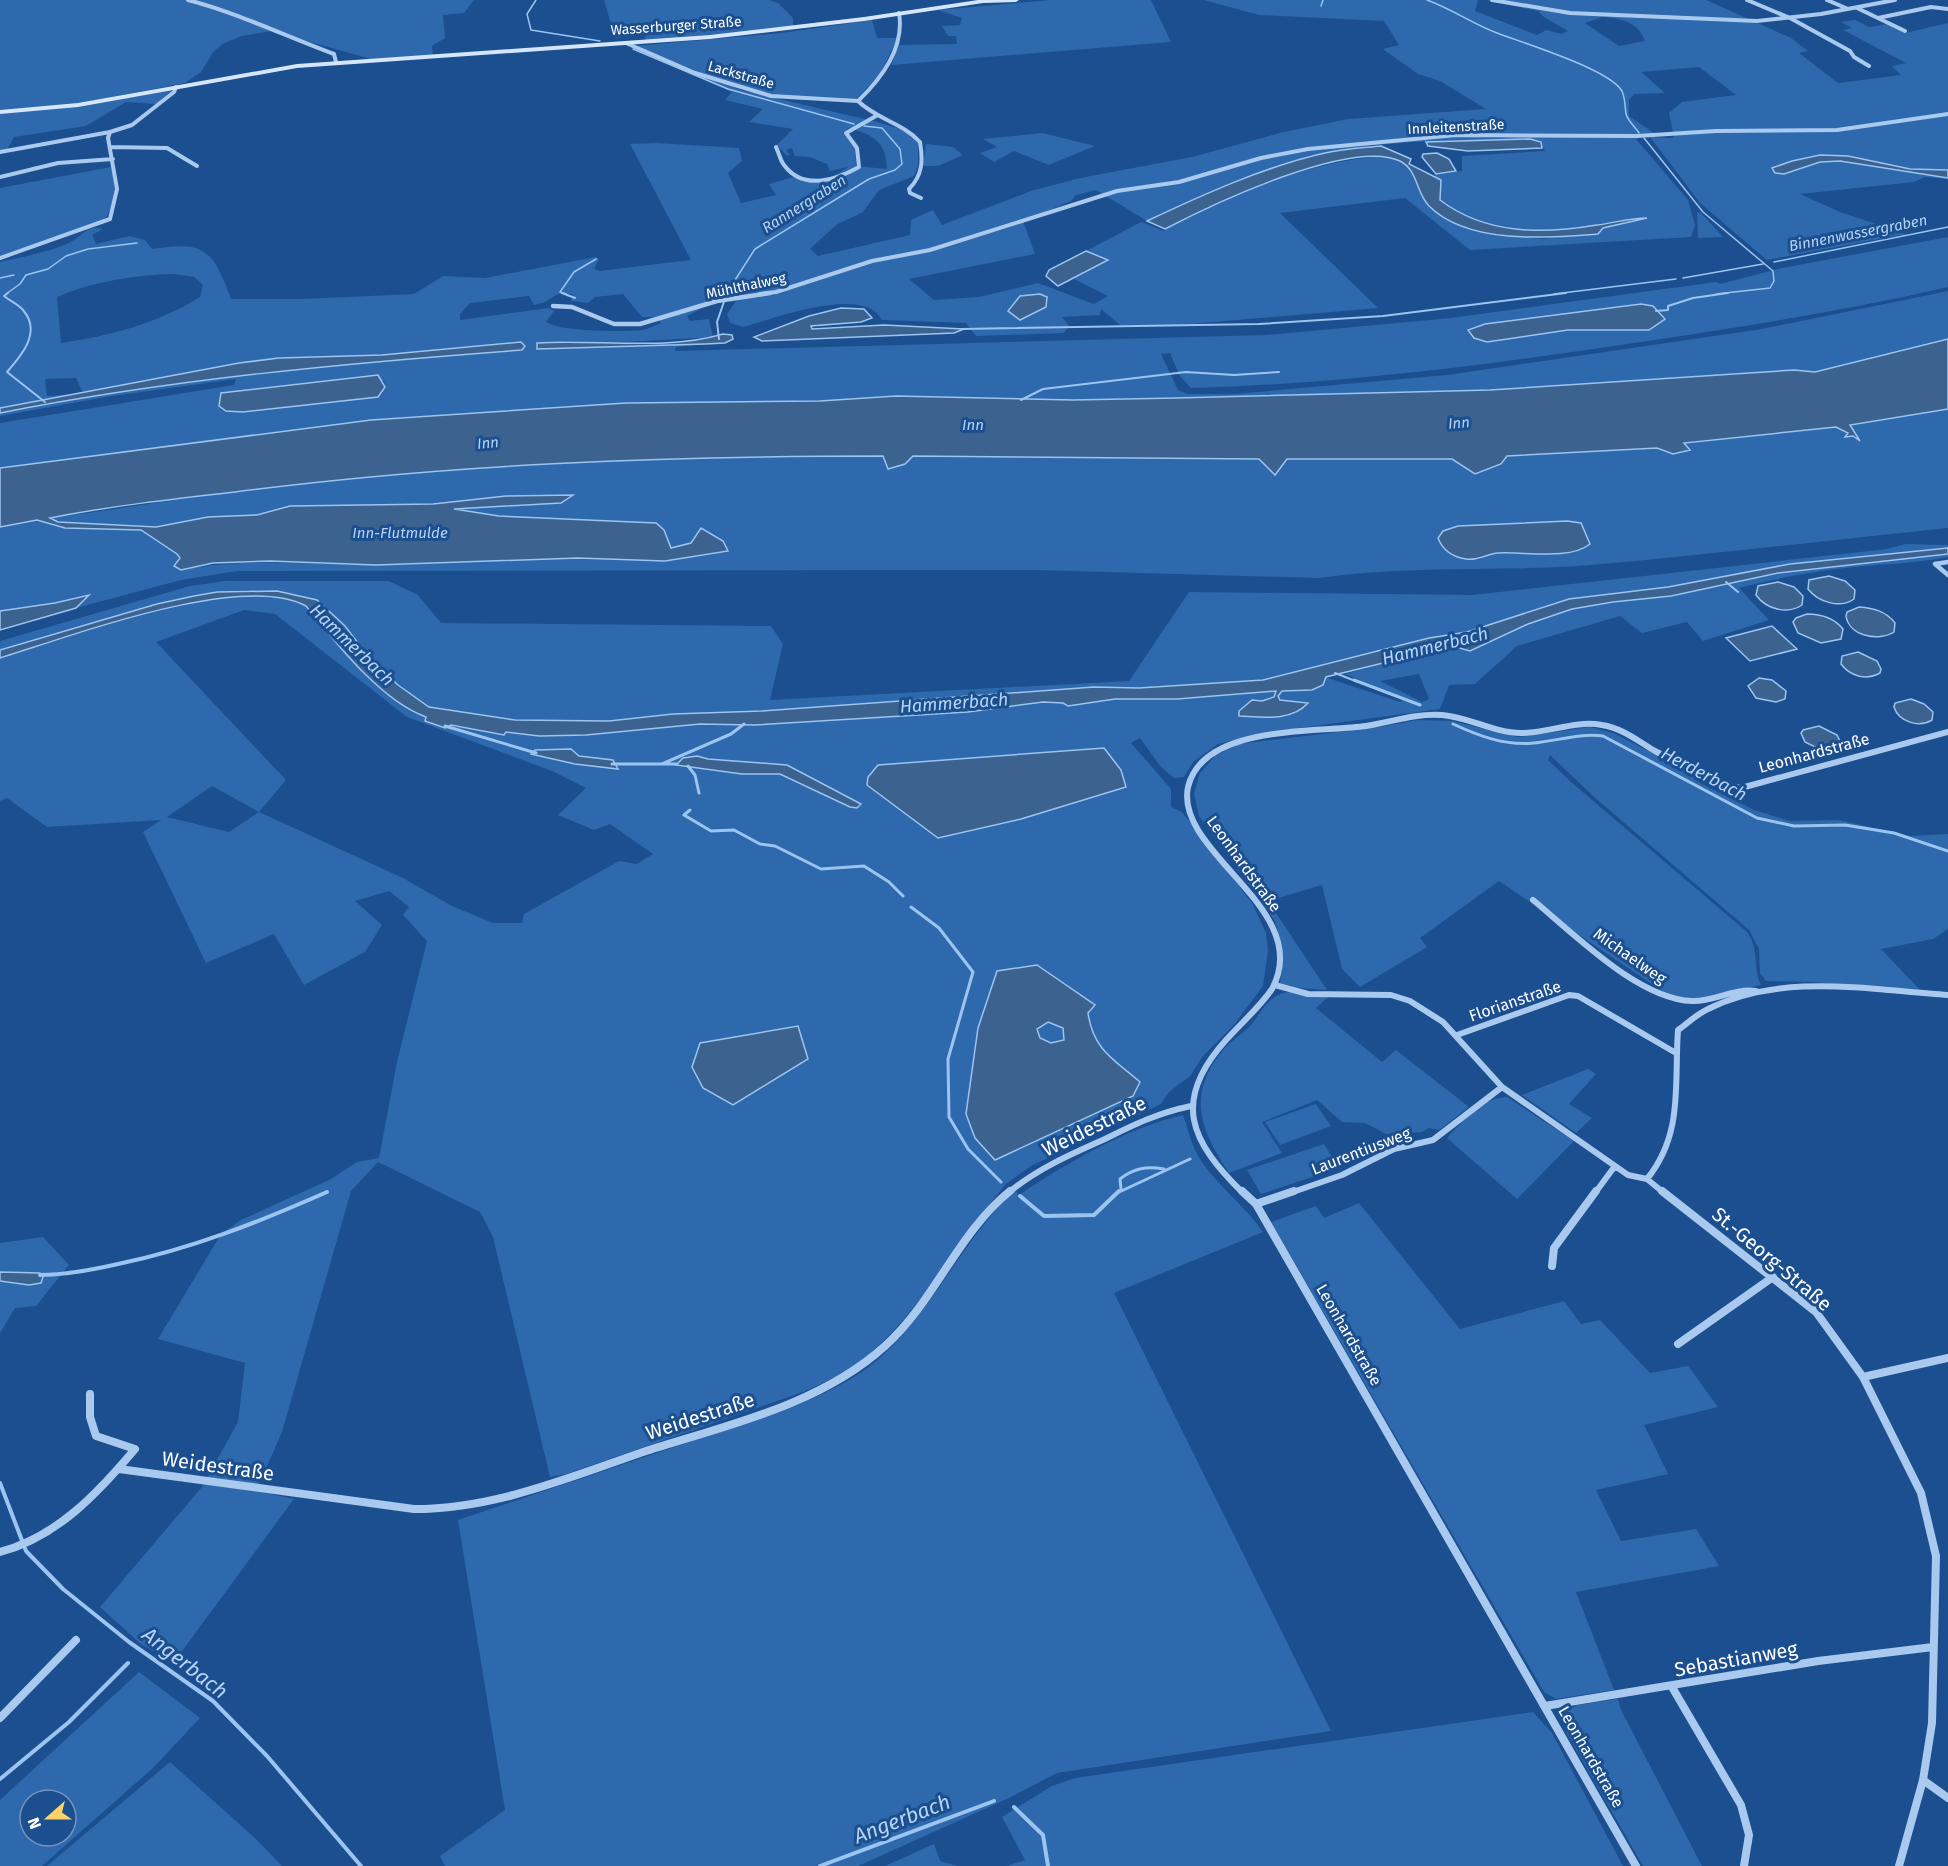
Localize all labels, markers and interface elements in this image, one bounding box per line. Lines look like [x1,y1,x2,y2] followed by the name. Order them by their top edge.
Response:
[610,13,742,39] street label: Wasserburger Straße
[706,57,776,93] street label: Lackstraße
[1407,116,1505,138] street label: Innleitenstraße
[759,171,849,237] water label: Rannergraben
[1787,211,1929,255] water label: Binnenwassergraben
[705,269,788,303] street label: Mühlthalweg
[1448,413,1470,433] water label: Inn
[962,416,984,434] water label: Inn
[476,433,500,453] water label: Inn
[352,524,448,542] water label: Inn-Flutmulde
[305,599,399,691] water label: Hammerbach
[1380,622,1490,670] water label: Hammerbach
[899,688,1009,718] water label: Hammerbach
[1756,729,1872,777] street label: Leonhardstraße
[1657,742,1751,806] water label: Herderbach
[1203,812,1285,916] street label: Leonhardstraße
[1590,924,1671,988] street label: Michaelweg
[1466,976,1564,1026] street label: Florianstraße
[1038,1090,1150,1162] street label: Weidestraße
[1309,1123,1414,1179] street label: Laurentiusweg
[1707,1202,1837,1316] street label: St.-Georg-Straße
[1312,1281,1386,1389] street label: Leonhardstraße
[643,1387,757,1445] street label: Weidestraße
[160,1446,276,1486] street label: Weidestraße
[136,1621,233,1704] water label: Angerbach
[1673,1636,1800,1682] street label: Sebastianweg
[1554,1703,1628,1811] street label: Leonhardstraße
[18,1788,78,1848] north arrow
[849,1789,954,1850] water label: Angerbach
[24,1815,45,1832] text: N

